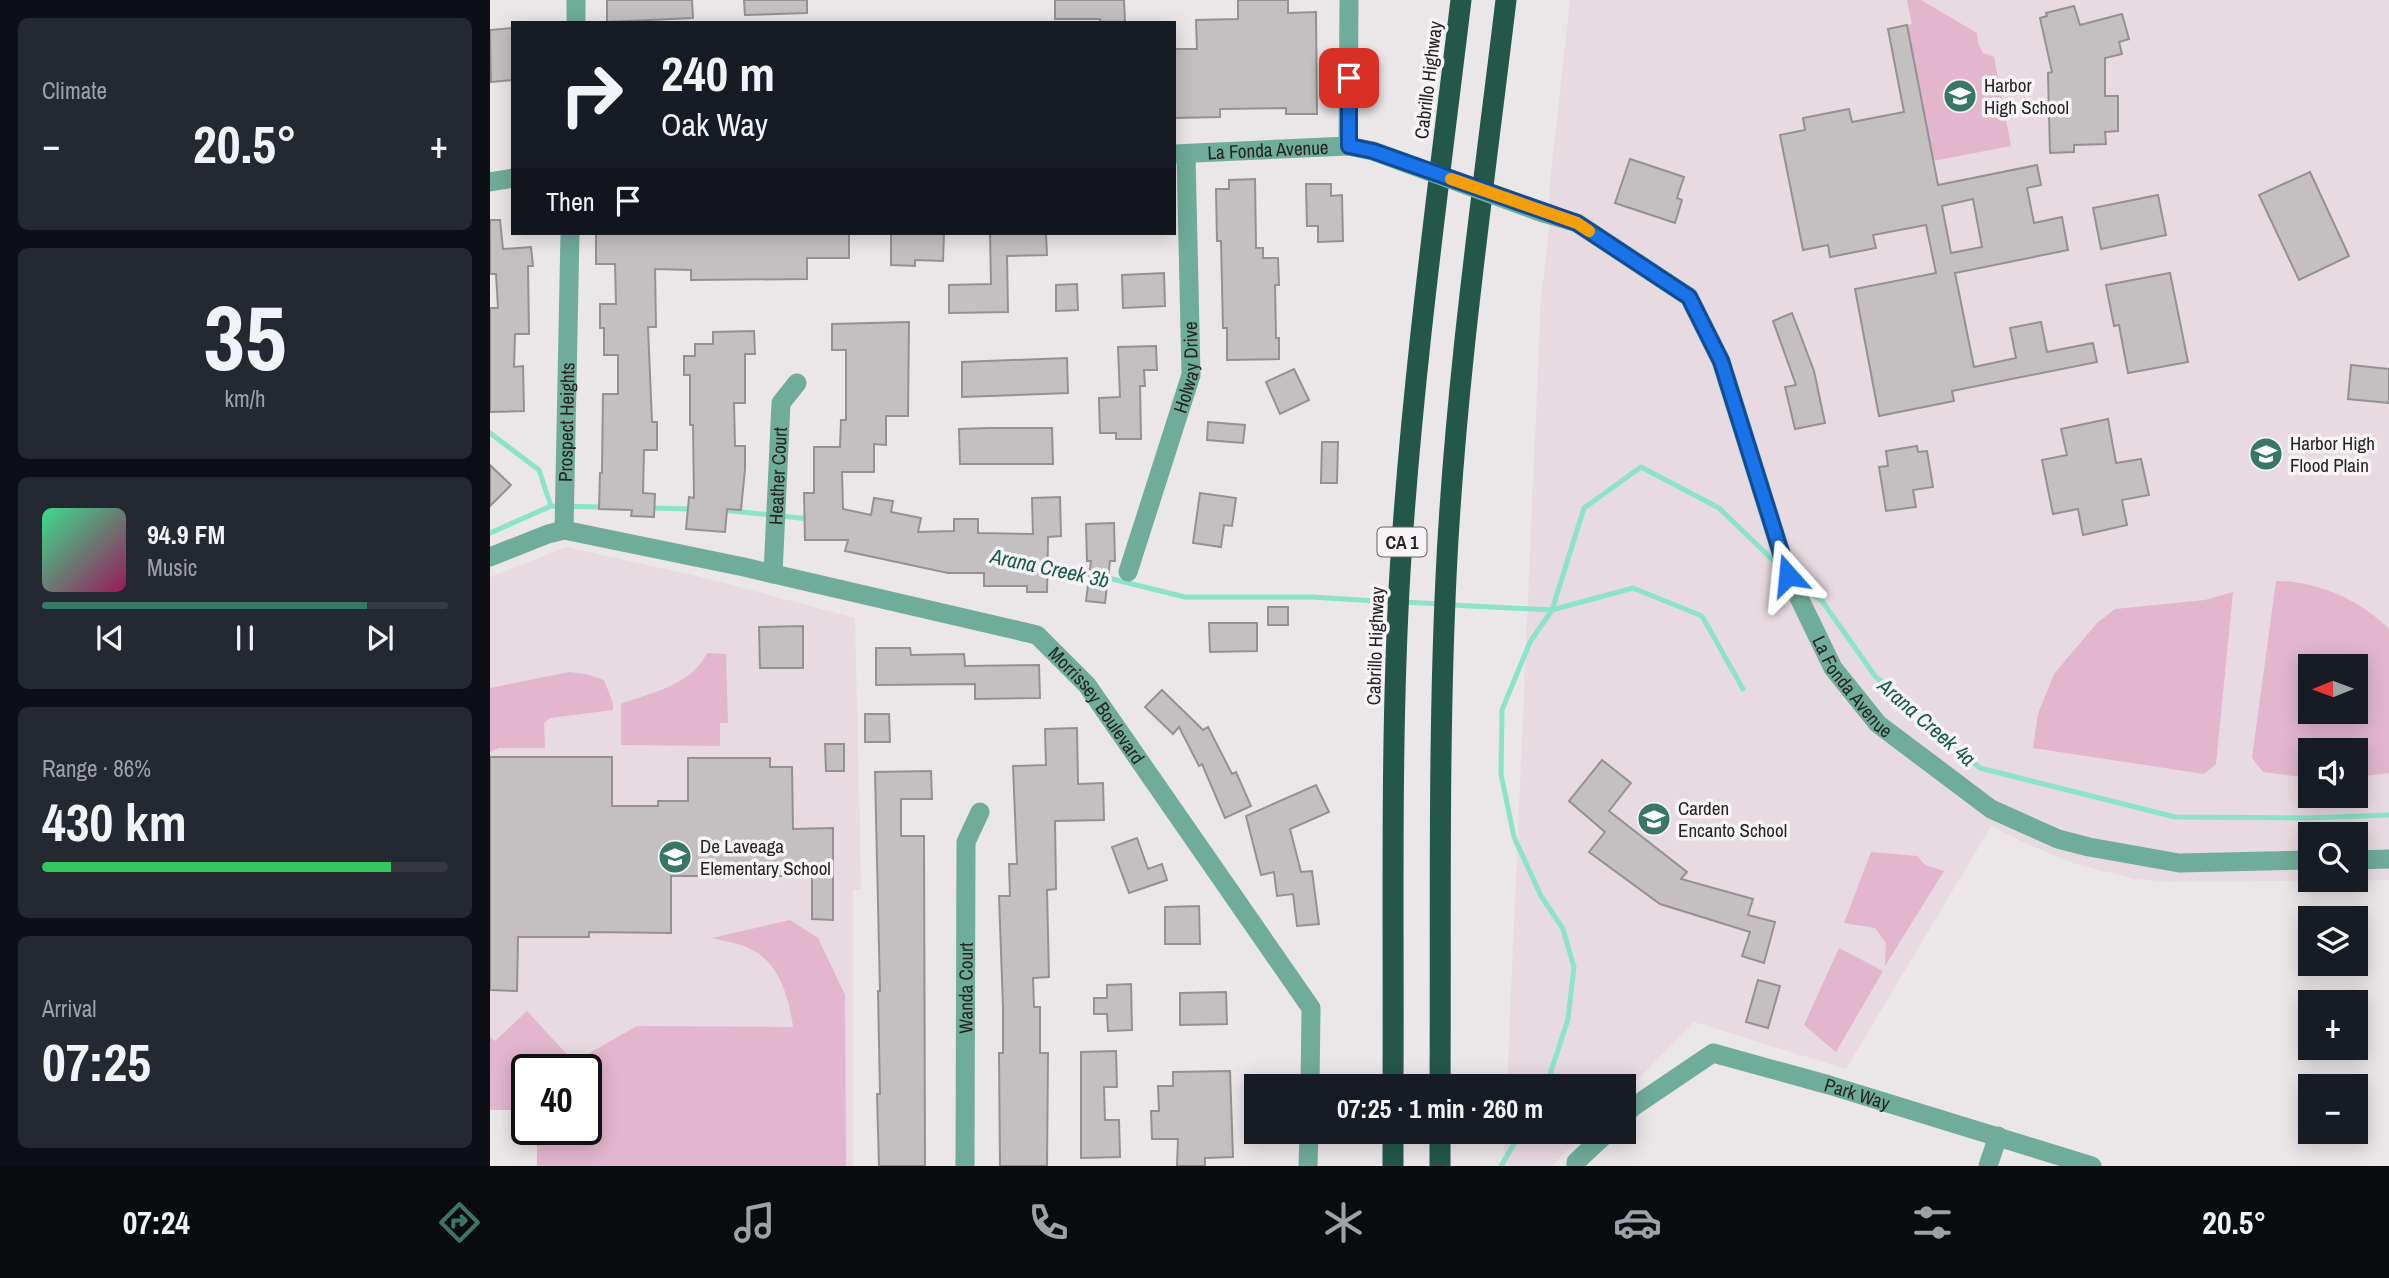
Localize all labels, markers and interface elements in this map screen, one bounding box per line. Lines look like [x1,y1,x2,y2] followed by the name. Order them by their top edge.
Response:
[1408,19,1448,140] street label: Cabrillo Highway
[661,40,775,106] text: 240 m
[1319,48,1379,108] pin
[546,49,637,140] icon: right
[1330,59,1368,97] icon: arrive
[1984,72,2069,120] place label: Harbor High School
[42,75,107,106] text: Climate
[1941,77,1979,115] school or university icon: Harbor High School
[661,103,768,146] text: Oak Way
[193,109,297,179] text: 20.5°
[42,119,60,170] text: −
[430,119,448,170] text: +
[1207,134,1329,165] street label: La Fonda Avenue
[609,182,647,220] icon: arrive
[546,184,595,219] text: Then
[204,276,287,398] text: 35
[1167,321,1205,416] street label: Holway Drive
[552,362,580,482] street label: Prospect Heights
[225,383,265,414] text: km/h
[762,426,793,526] street label: Heather Court
[2290,430,2375,478] place label: Harbor High Flood Plain
[2247,435,2285,473] school or university icon: Harbor High Flood Plain
[147,517,225,552] text: 94.9 FM
[1378,528,1426,556] road number: CA 1
[1751,538,1825,612] position arrow
[987,541,1112,595] water label: Arana Creek 3b
[147,552,197,583] text: Music
[1360,586,1390,706] street label: Cabrillo Highway
[91,619,129,657] icon: previous
[226,619,264,657] icon: pause
[361,619,399,657] icon: next
[1806,631,1898,743] street label: La Fonda Avenue
[1043,641,1151,769] street label: Morrissey Boulevard
[2298,654,2368,724] north arrow
[2298,654,2368,1144] map controls
[1871,671,1982,773] water label: Arana Creek 4a
[2298,738,2368,808] button: sound
[42,753,151,784] text: Range · 86%
[42,787,187,857] text: 430 km
[1678,795,1787,843] place label: Carden Encanto School
[1635,800,1673,838] school or university icon: Carden Encanto School
[2298,822,2368,892] button: search
[700,833,831,881] place label: De Laveaga Elementary School
[656,838,694,876] school or university icon: De Laveaga Elementary School
[2298,906,2368,976] button: layers
[952,942,979,1034] street label: Wanda Court
[2298,990,2368,1060] button: +
[42,993,97,1024] text: Arrival
[42,1027,151,1097] text: 07:25
[511,1054,602,1145] speed limit sign: 40
[1821,1071,1893,1116] street label: Park Way
[2298,1074,2368,1144] button: −
[1337,1091,1543,1126] text: 07:25 · 1 min · 260 m
[435,1198,484,1247] icon: directions
[730,1198,779,1247] icon: music
[1024,1198,1073,1247] icon: phone
[1319,1198,1368,1247] icon: climate
[1613,1198,1662,1247] icon: car
[1908,1198,1957,1247] icon: filters
[123,1201,190,1244] text: 07:24
[2202,1201,2266,1244] text: 20.5°

